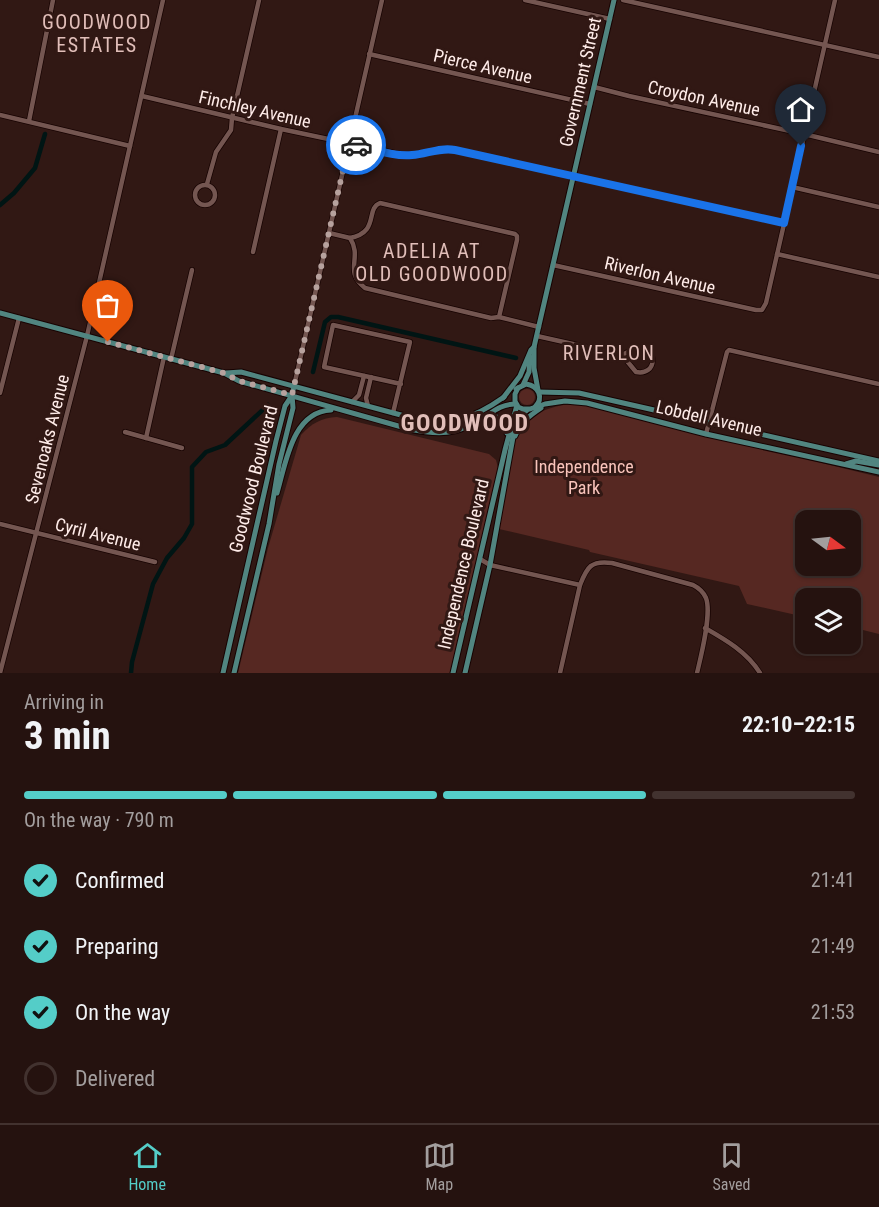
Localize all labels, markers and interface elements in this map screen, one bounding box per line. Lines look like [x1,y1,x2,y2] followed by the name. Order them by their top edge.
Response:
[42,10,152,57] district label: GOODWOOD ESTATES
[555,15,605,149] street label: Government Street
[432,44,534,88] street label: Pierce Avenue
[646,76,762,120] street label: Croydon Avenue
[775,84,826,146] pin
[197,86,313,132] street label: Finchley Avenue
[784,93,817,126] icon: home
[326,115,386,175] courier
[340,129,373,162] icon: car
[355,239,509,286] district label: ADELIA AT OLD GOODWOOD
[603,252,717,298] street label: Riverlon Avenue
[82,280,133,342] pin
[91,289,124,322] icon: bag
[563,341,655,365] district label: RIVERLON
[21,372,73,506] street label: Sevenoaks Avenue
[654,396,764,440] street label: Lobdell Avenue
[225,403,281,555] street label: Goodwood Boulevard
[400,409,530,437] district label: GOODWOOD
[534,456,634,498] park label: Independence Park
[433,477,493,651] street label: Independence Boulevard
[795,510,861,576] north arrow
[795,510,861,654] map controls
[53,513,143,555] street label: Cyril Avenue
[795,588,861,654] button: layers
[24,690,104,714] text: Arriving in
[742,712,855,737] text: 22:10–22:15
[24,713,111,759] text: 3 min
[24,808,174,832] text: On the way · 790 m
[24,864,57,897] icon: check
[75,868,164,893] text: Confirmed
[811,868,855,892] text: 21:41
[24,930,57,963] icon: check
[75,934,159,959] text: Preparing
[811,934,855,958] text: 21:49
[24,996,57,1029] icon: check
[75,1000,170,1025] text: On the way
[811,1000,855,1024] text: 21:53
[75,1066,155,1091] text: Delivered
[128,1139,166,1194] tab: Home
[423,1139,456,1194] tab: Map
[713,1139,751,1194] tab: Saved

